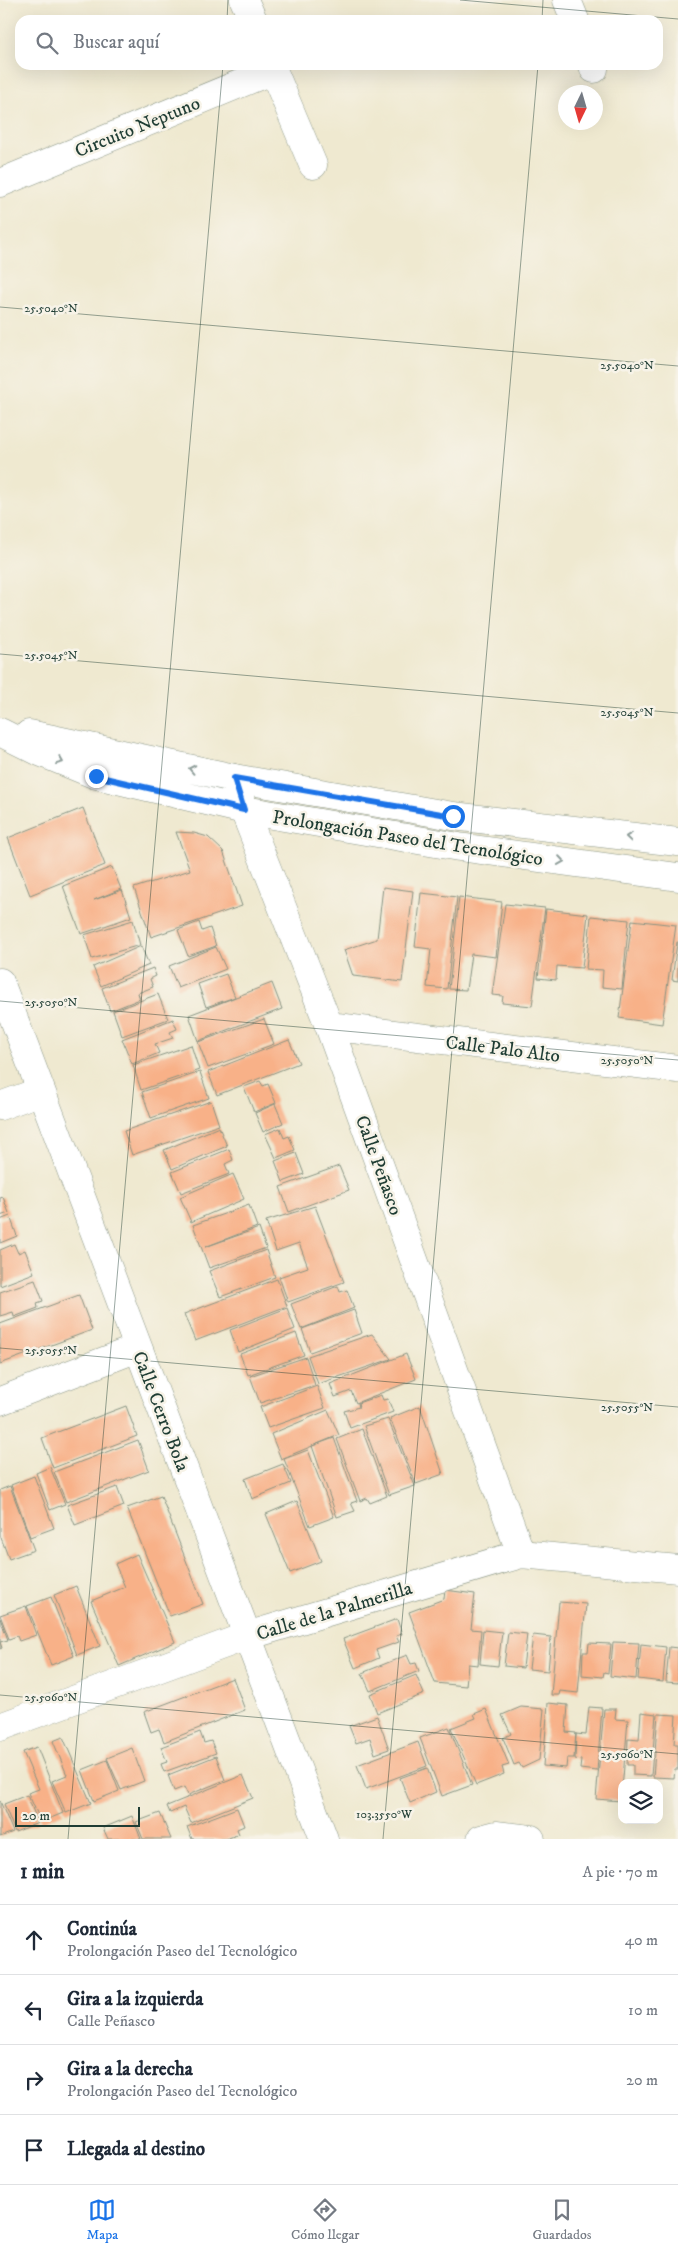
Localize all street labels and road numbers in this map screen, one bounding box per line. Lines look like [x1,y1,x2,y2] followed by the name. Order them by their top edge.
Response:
[72,92,204,163] street label: Circuito Neptuno
[271,806,545,871] street label: Prolongación Paseo del Tecnológico
[444,1031,561,1068] street label: Calle Palo Alto
[350,1113,407,1219] street label: Calle Peñasco
[127,1348,194,1475] street label: Calle Cerro Bola
[254,1577,415,1646] street label: Calle de la Palmerilla

